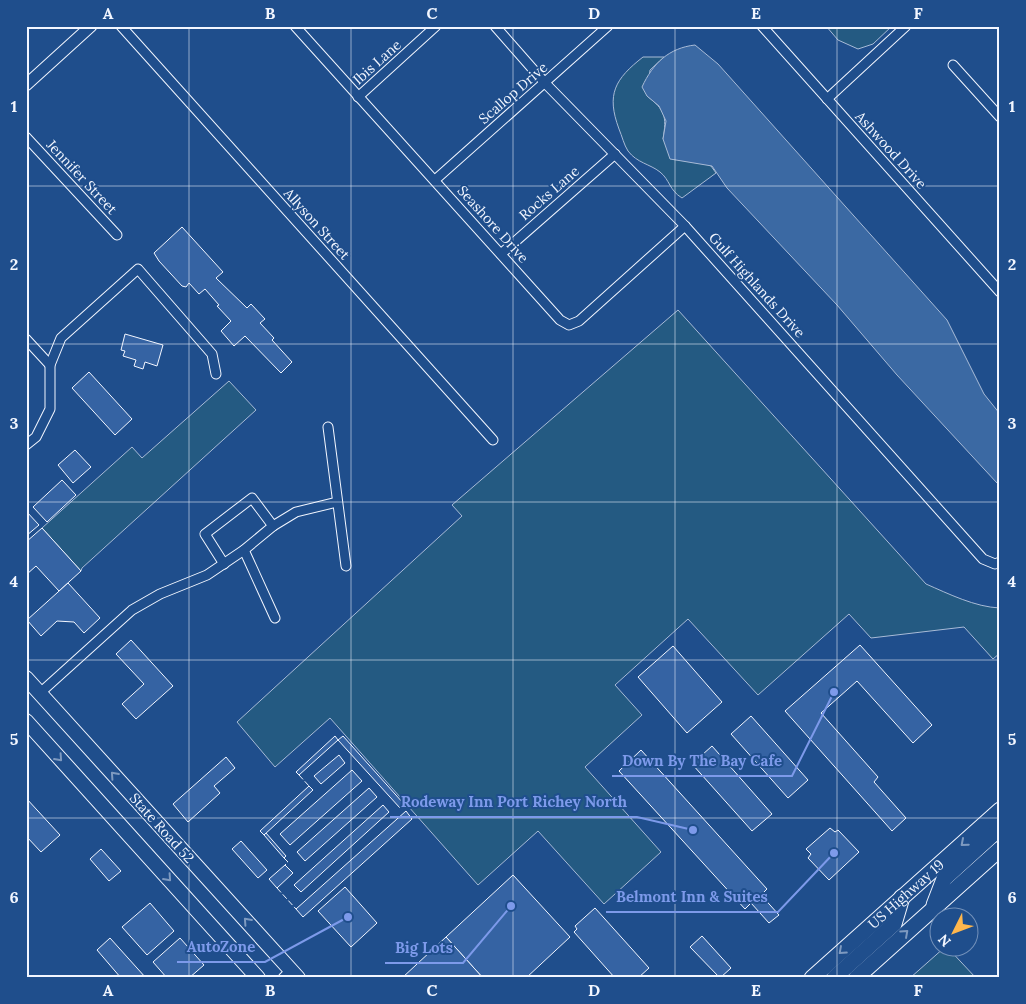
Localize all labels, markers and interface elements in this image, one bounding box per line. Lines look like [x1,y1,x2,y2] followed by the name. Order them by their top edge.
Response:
[103,3,114,23] text: A
[265,3,276,23] text: B
[426,3,438,23] text: C
[588,3,600,23] text: D
[751,3,761,23] text: E
[913,3,923,23] text: F
[349,35,405,88] street label: Ibis Lane
[475,58,551,128] street label: Scallop Drive
[11,96,17,116] text: 1
[1009,96,1015,116] text: 1
[851,107,931,193] street label: Ashwood Drive
[42,135,121,218] street label: Jennifer Street
[515,162,583,224] street label: Rocks Lane
[454,182,533,267] street label: Seashore Drive
[279,184,354,264] street label: Allyson Street
[705,229,809,342] street label: Gulf Highlands Drive
[10,254,18,274] text: 2
[1008,254,1016,274] text: 2
[10,413,19,433] text: 3
[1008,413,1017,433] text: 3
[10,571,19,591] text: 4
[1008,571,1017,591] text: 4
[10,729,19,749] text: 5
[1008,729,1017,749] text: 5
[612,746,792,776] callout: Down By The Bay Cafe
[622,751,782,770] text: Down By The Bay Cafe
[53,752,62,761] one-way arrow
[111,772,120,781] one-way arrow
[390,787,637,817] callout: Rodeway Inn Port Richey North
[126,789,198,867] street label: State Road 52
[401,792,628,811] text: Rodeway Inn Port Richey North
[960,837,969,846] one-way arrow
[864,855,948,933] street label: US Highway 19
[162,873,171,882] one-way arrow
[606,882,778,912] callout: Belmont Inn & Suites
[9,887,19,907] text: 6
[616,887,768,906] text: Belmont Inn & Suites
[1007,887,1017,907] text: 6
[928,906,978,956] north arrow
[243,918,252,927] one-way arrow
[899,930,908,939] one-way arrow
[934,931,955,951] text: N
[177,932,265,962] callout: AutoZone
[385,933,463,963] callout: Big Lots
[187,937,255,956] text: AutoZone
[395,938,453,957] text: Big Lots
[839,945,848,954] one-way arrow
[103,980,114,1000] text: A
[265,980,276,1000] text: B
[426,980,438,1000] text: C
[588,980,600,1000] text: D
[751,980,761,1000] text: E
[913,980,923,1000] text: F

